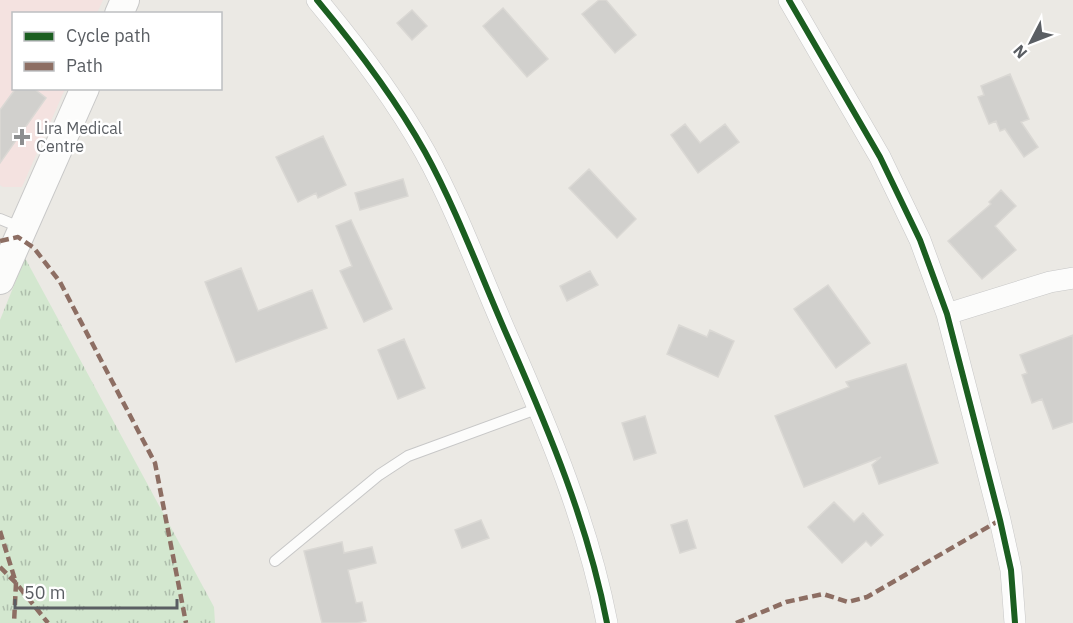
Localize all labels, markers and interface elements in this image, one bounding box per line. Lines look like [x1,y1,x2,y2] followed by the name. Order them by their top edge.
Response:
[12,12,222,90] legend
[1001,12,1061,72] north arrow
[66,24,151,47] text: Cycle path
[1009,41,1031,63] text: N
[66,54,103,77] text: Path
[36,118,122,156] place label: Lira Medical Centre
[13,128,31,146] marker: Lira Medical Centre
[15,572,177,610] scale bar
[24,581,66,604] text: 50 m

